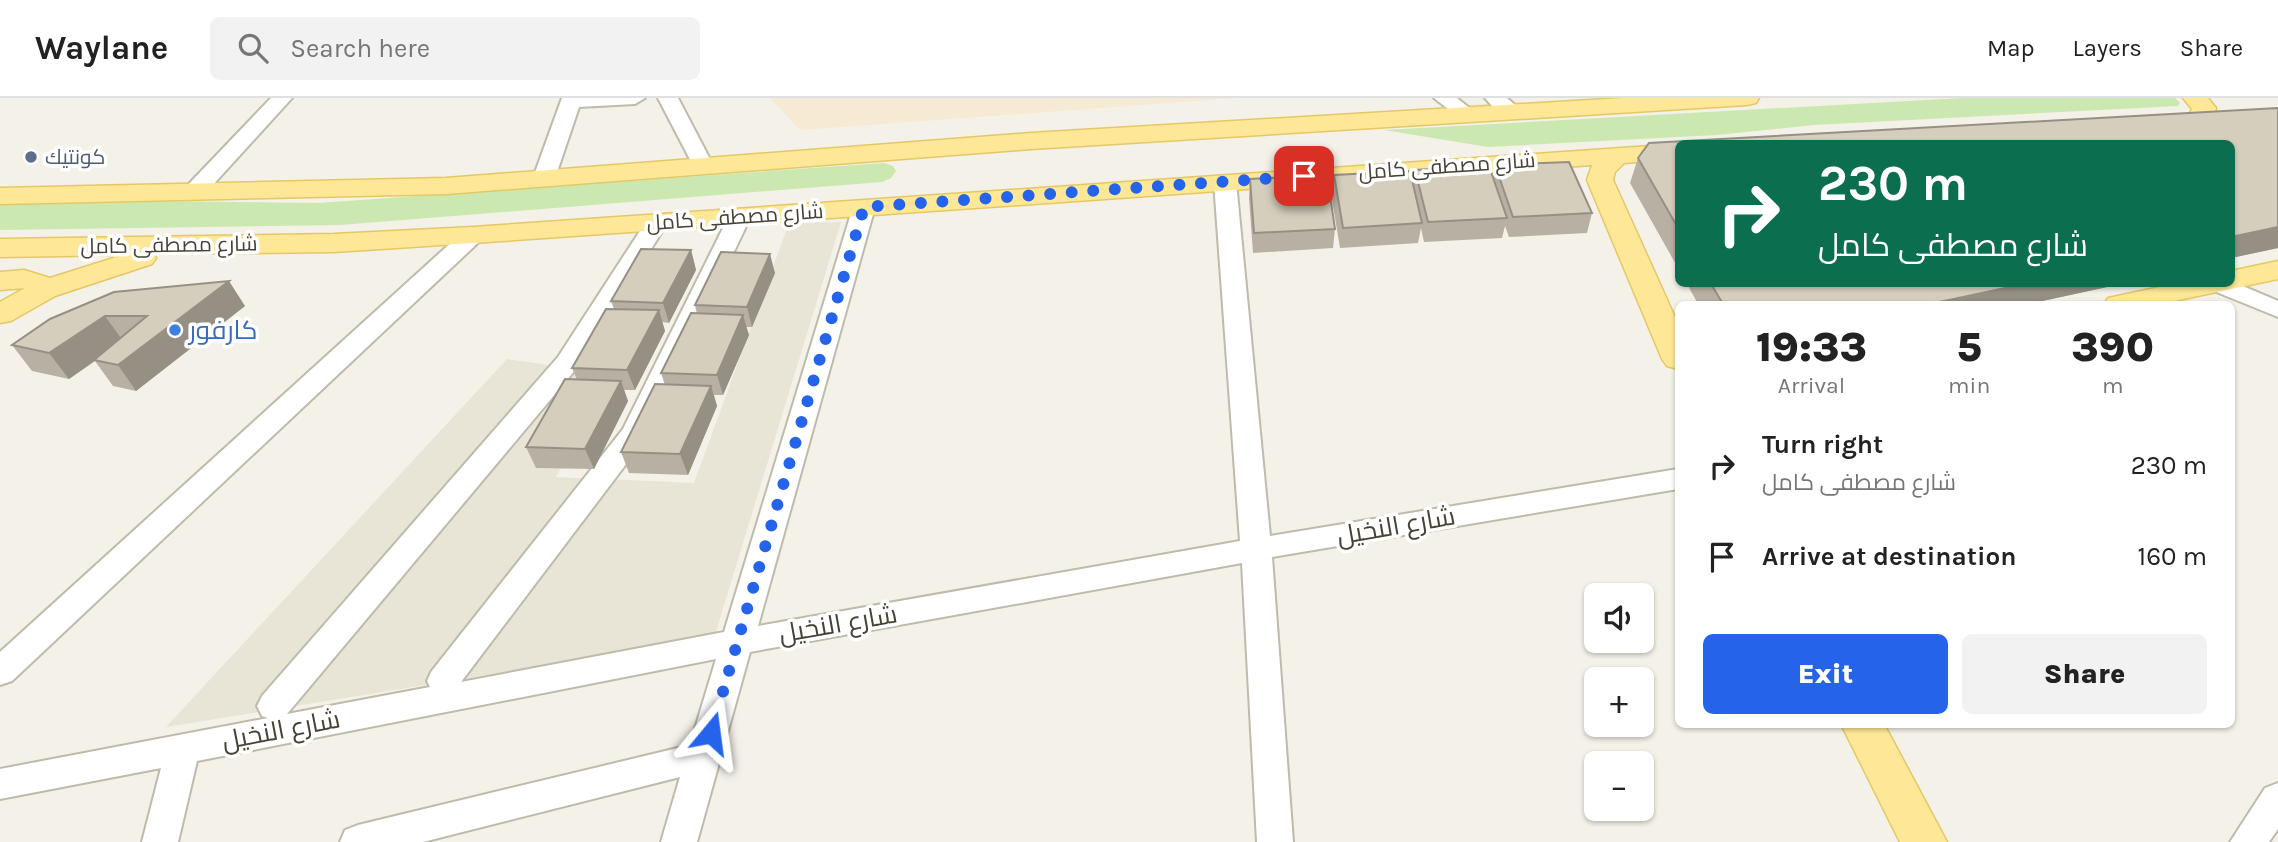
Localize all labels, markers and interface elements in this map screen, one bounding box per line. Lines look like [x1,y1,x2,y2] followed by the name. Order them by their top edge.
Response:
[210,17,700,80] search box
[35,29,168,67] text: Waylane
[234,29,272,67] icon: search
[290,33,430,64] text: Search here
[1987,34,2035,62] text: Map
[2073,34,2142,62] text: Layers
[2180,34,2243,62] text: Share
[45,145,105,169] place label: كونتيك
[1274,146,1334,206] pin
[1358,148,1536,186] street label: شارع مصطفى كامل
[23,149,39,165] marker: كونتيك
[1818,155,1968,212] text: 230 m
[1285,157,1323,195] icon: arrive
[1703,168,1794,259] icon: right
[646,199,824,237] street label: شارع مصطفى كامل
[1818,227,2088,264] text: شارع مصطفى كامل
[80,231,258,261] street label: شارع مصطفى كامل
[187,315,257,346] place label: كارفور
[167,322,183,338] marker: كارفور
[1756,322,1867,372] text: 19:33
[1957,322,1982,372] text: 5
[2071,322,2154,372] text: 390
[1778,372,1845,399] text: Arrival
[1948,372,1990,399] text: min
[2102,372,2123,399] text: m
[1762,429,1883,460] text: Turn right
[1703,447,1741,485] icon: right
[2131,450,2207,481] text: 230 m
[1762,469,1956,496] text: شارع مصطفى كامل
[1334,500,1458,553] street label: شارع النخيل
[1703,538,1741,576] icon: arrive
[1762,541,2016,572] text: Arrive at destination
[2138,541,2207,572] text: 160 m
[1584,583,1654,821] map controls
[1584,583,1654,653] button: sound
[776,598,900,651] street label: شارع النخيل
[1703,634,1948,714] button: Exit
[1962,634,2207,714] button: Share
[1584,667,1654,737] button: +
[674,696,748,770] position arrow
[219,703,343,758] street label: شارع النخيل
[1584,751,1654,821] button: −

